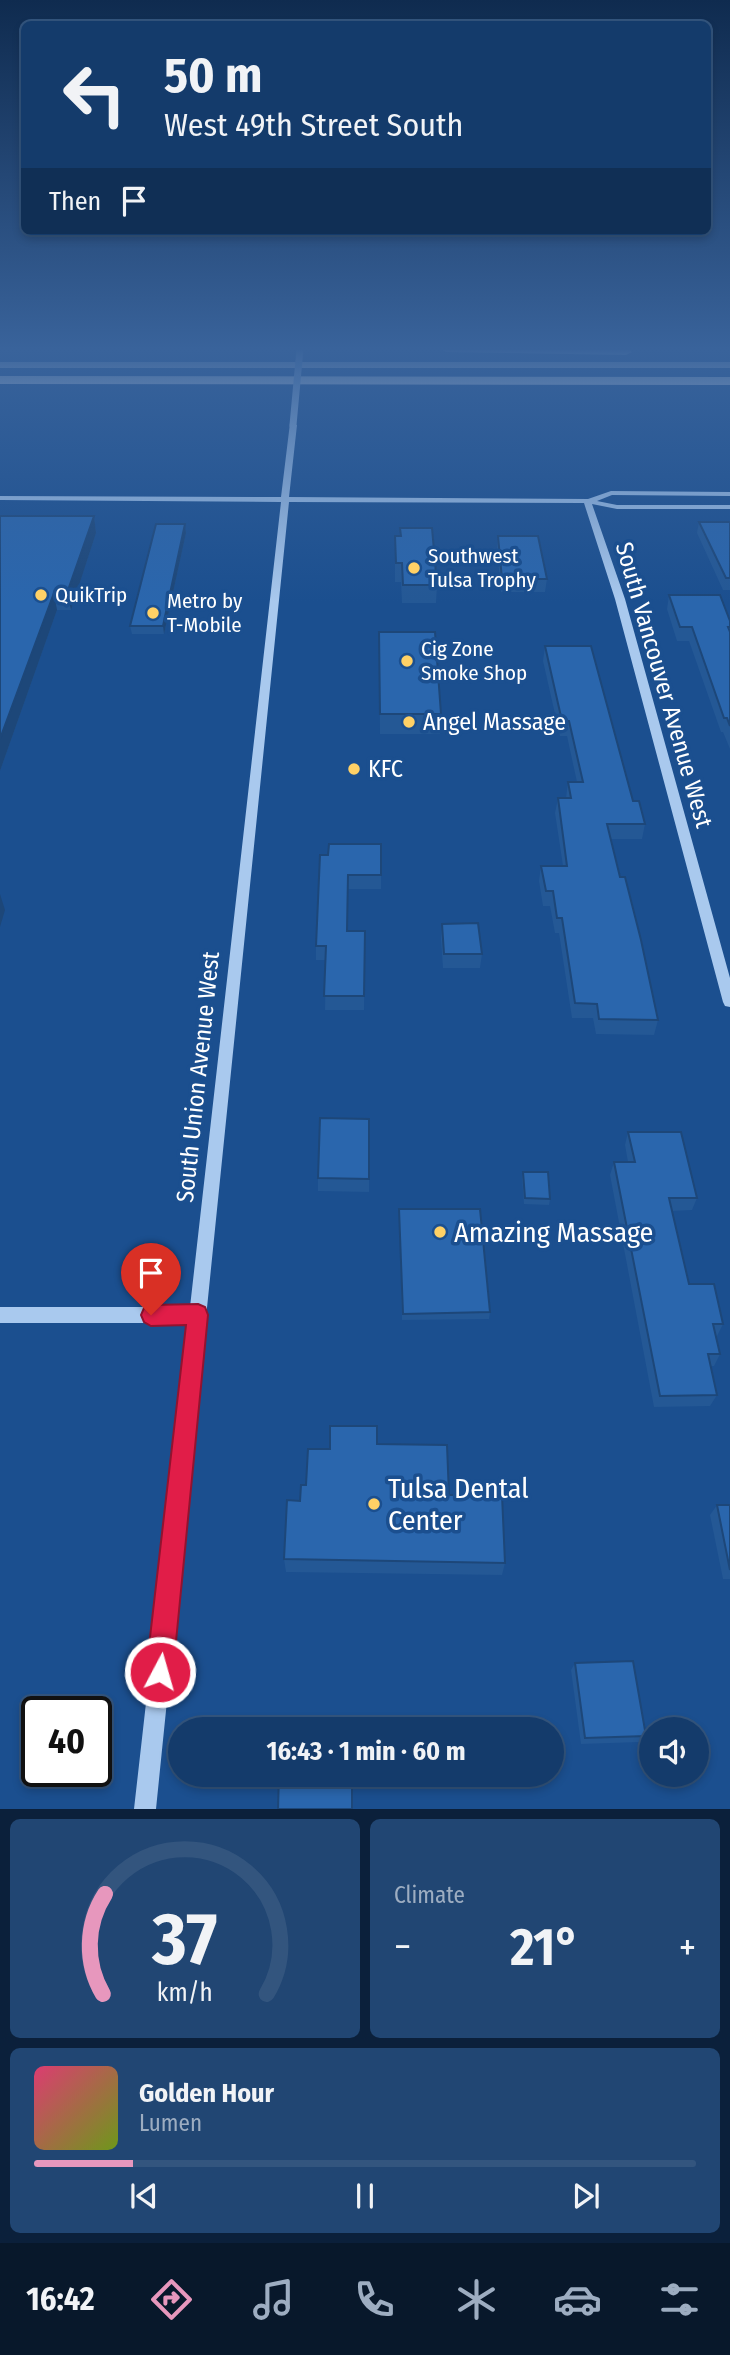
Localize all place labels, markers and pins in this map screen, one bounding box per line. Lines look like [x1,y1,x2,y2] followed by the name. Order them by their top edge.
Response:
[428,543,536,593] place label: Southwest Tulsa Trophy
[406,560,422,576] marker: Southwest Tulsa Trophy
[55,582,127,608] place label: QuikTrip
[33,587,49,603] marker: QuikTrip
[167,588,243,638] place label: Metro by T-Mobile
[145,605,161,621] marker: Metro by T-Mobile
[421,636,527,686] place label: Cig Zone Smoke Shop
[399,653,415,669] marker: Cig Zone Smoke Shop
[423,708,566,736] place label: Angel Massage
[401,714,417,730] marker: Angel Massage
[368,755,403,783] place label: KFC
[346,761,362,777] marker: KFC
[454,1216,653,1249] place label: Amazing Massage
[432,1224,448,1240] marker: Amazing Massage
[121,1243,181,1315] pin
[388,1472,529,1537] place label: Tulsa Dental Center
[366,1496,382,1512] marker: Tulsa Dental Center

